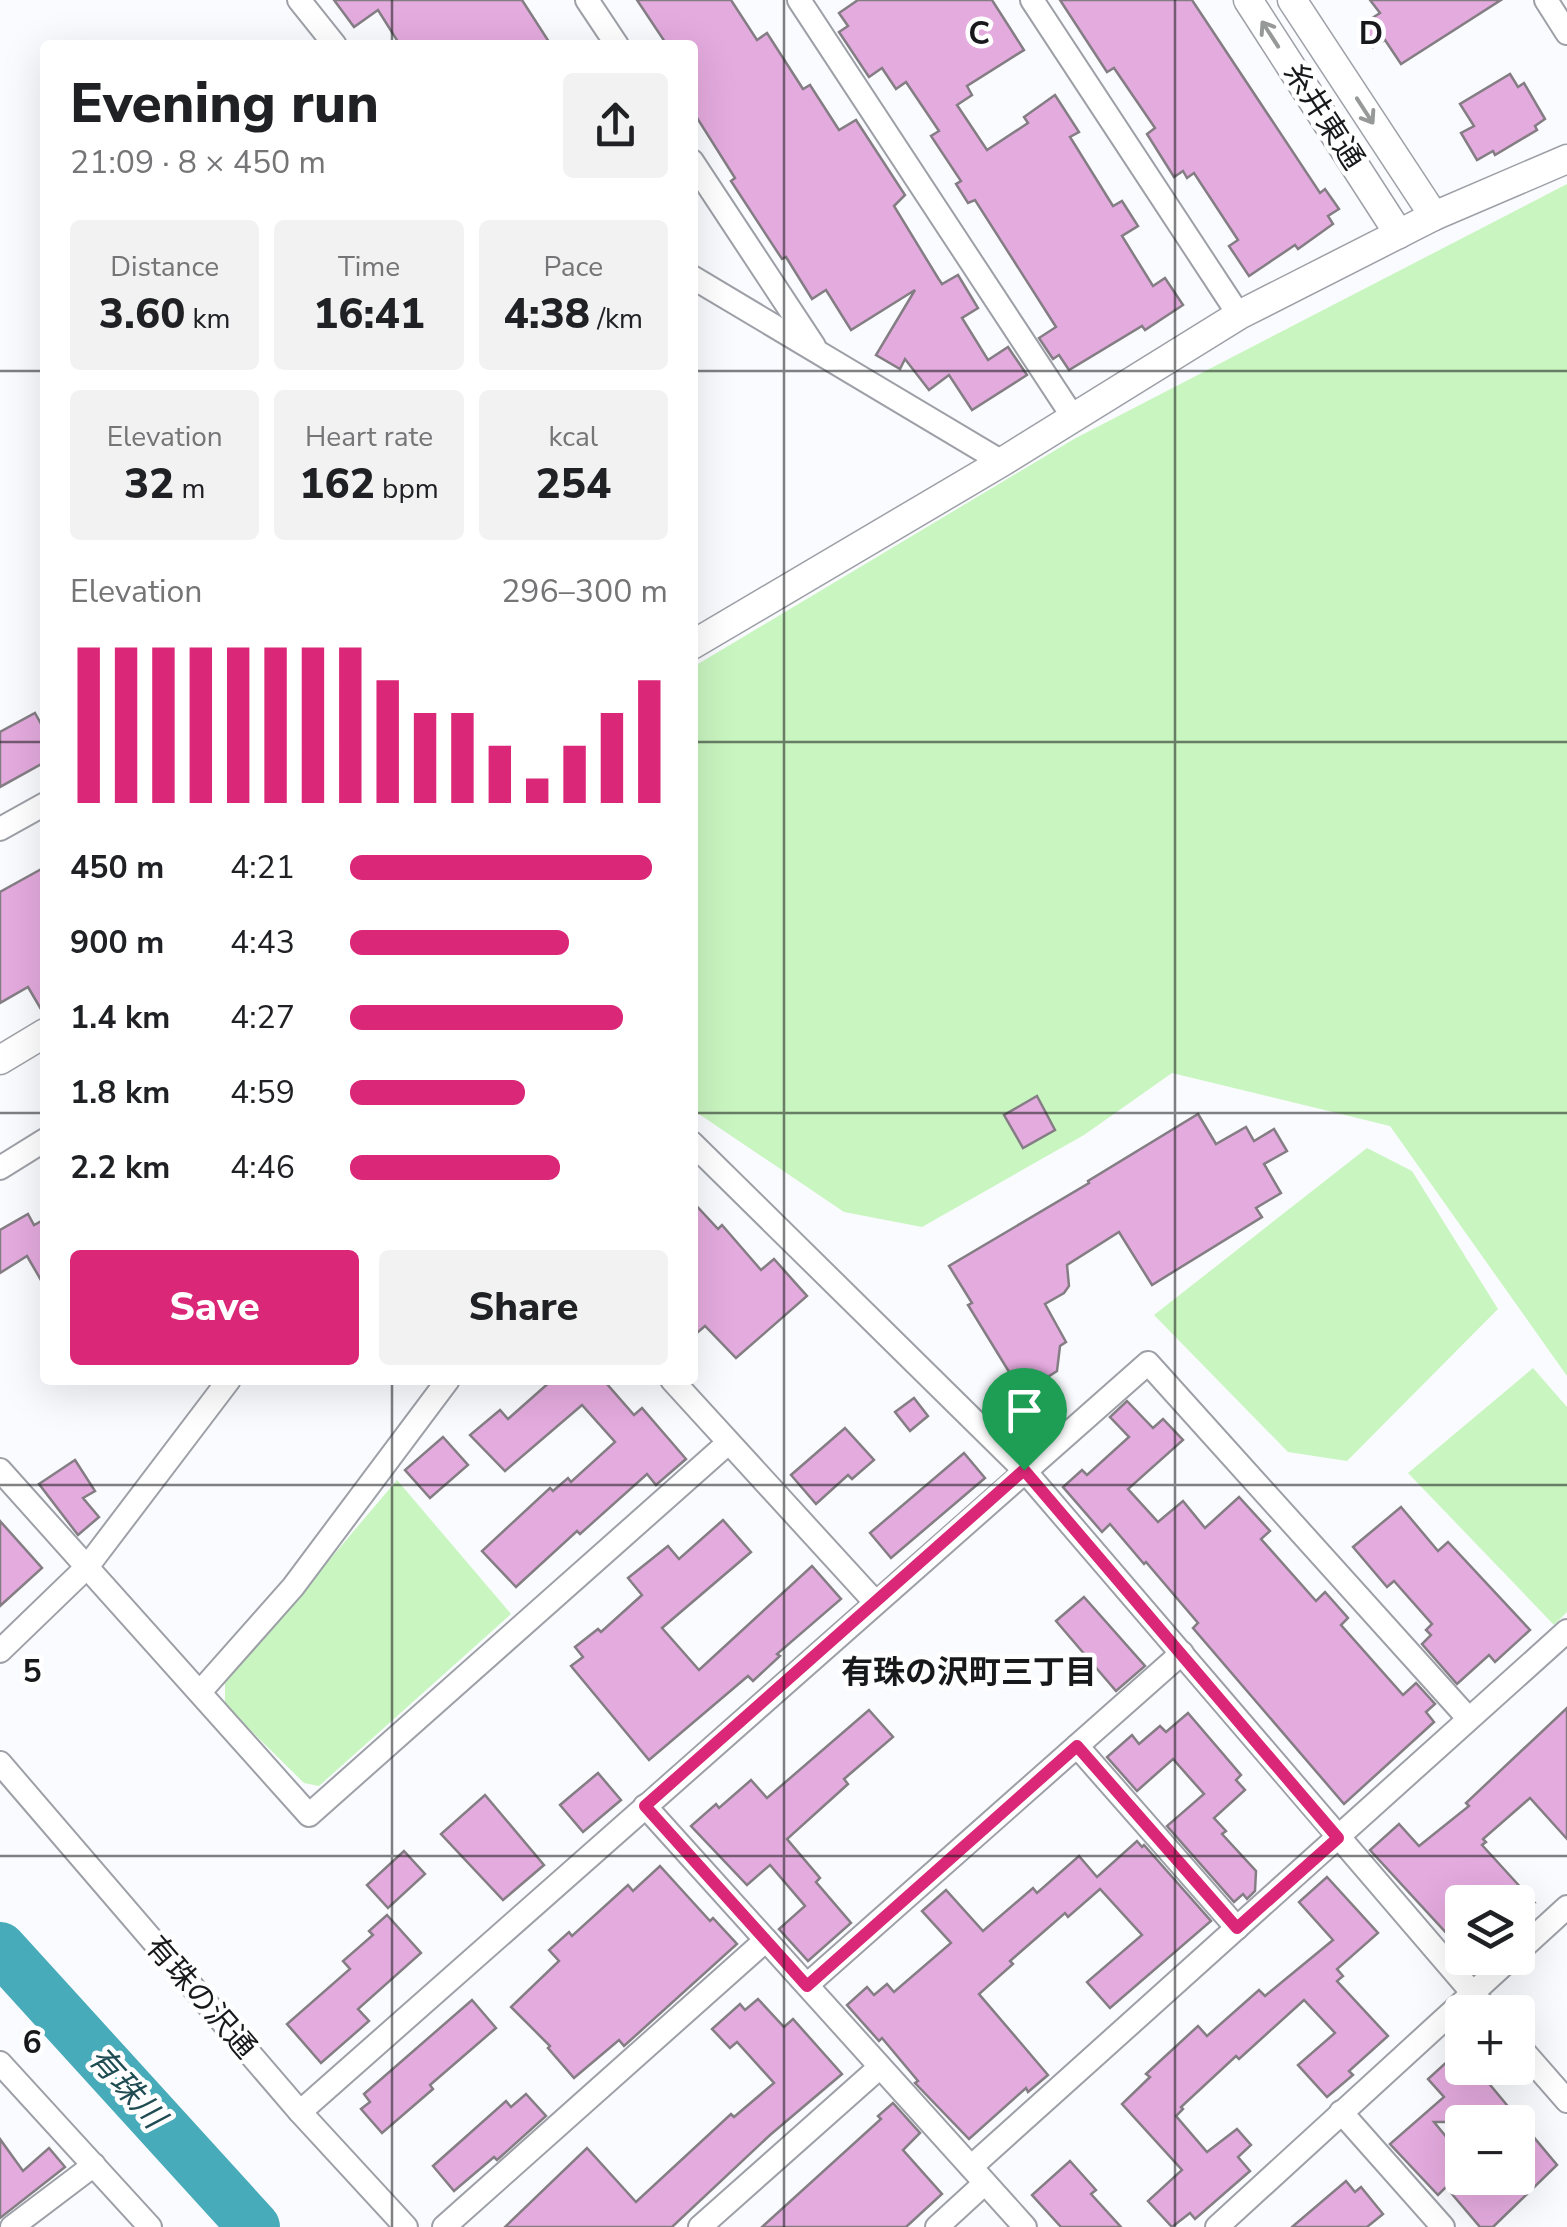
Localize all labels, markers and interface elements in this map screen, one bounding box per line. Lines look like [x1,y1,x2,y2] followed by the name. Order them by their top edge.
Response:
[968,12,990,55] text: C
[1359,12,1383,55] text: D
[1260,20,1281,49] one-way arrow
[1274,55,1373,178] street label: 糸井東通
[70,66,379,141] text: Evening run
[563,73,668,178] button: share
[1355,96,1376,124] one-way arrow
[70,141,326,184] text: 21:09 · 8 × 450 m
[110,248,219,286] text: Distance
[338,248,400,286] text: Time
[544,248,603,286] text: Pace
[99,286,185,343] text: 3.60
[313,286,425,343] text: 16:41
[504,286,590,343] text: 4:38
[185,300,231,338] text: km
[590,300,643,338] text: /km
[107,418,223,456] text: Elevation
[305,418,433,456] text: Heart rate
[549,418,598,456] text: kcal
[124,456,174,513] text: 32
[299,456,375,513] text: 162
[536,456,611,513] text: 254
[174,470,205,508] text: m
[375,470,439,508] text: bpm
[70,570,203,613] text: Elevation
[501,570,668,613] text: 296–300 m
[70,846,164,889] text: 450 m
[230,846,295,889] text: 4:21
[70,921,164,964] text: 900 m
[230,921,295,964] text: 4:43
[70,996,170,1039] text: 1.4 km
[230,996,295,1039] text: 4:27
[70,1071,170,1114] text: 1.8 km
[230,1071,295,1114] text: 4:59
[70,1146,170,1189] text: 2.2 km
[230,1146,295,1189] text: 4:46
[70,1250,359,1365] button: Save
[379,1250,668,1365] button: Share
[982,1368,1067,1471] pin
[997,1383,1052,1438] icon: arrive
[22,1650,42,1693] text: 5
[841,1651,1097,1694] district label: 有珠の沢町三丁目
[1445,1885,1535,2195] map controls
[1445,1885,1535,1975] button: layers
[136,1927,265,2067] street label: 有珠の沢通
[1445,1995,1535,2085] button: +
[22,2021,42,2064] text: 6
[79,2037,177,2140] water label: 有珠川
[1445,2105,1535,2195] button: −

